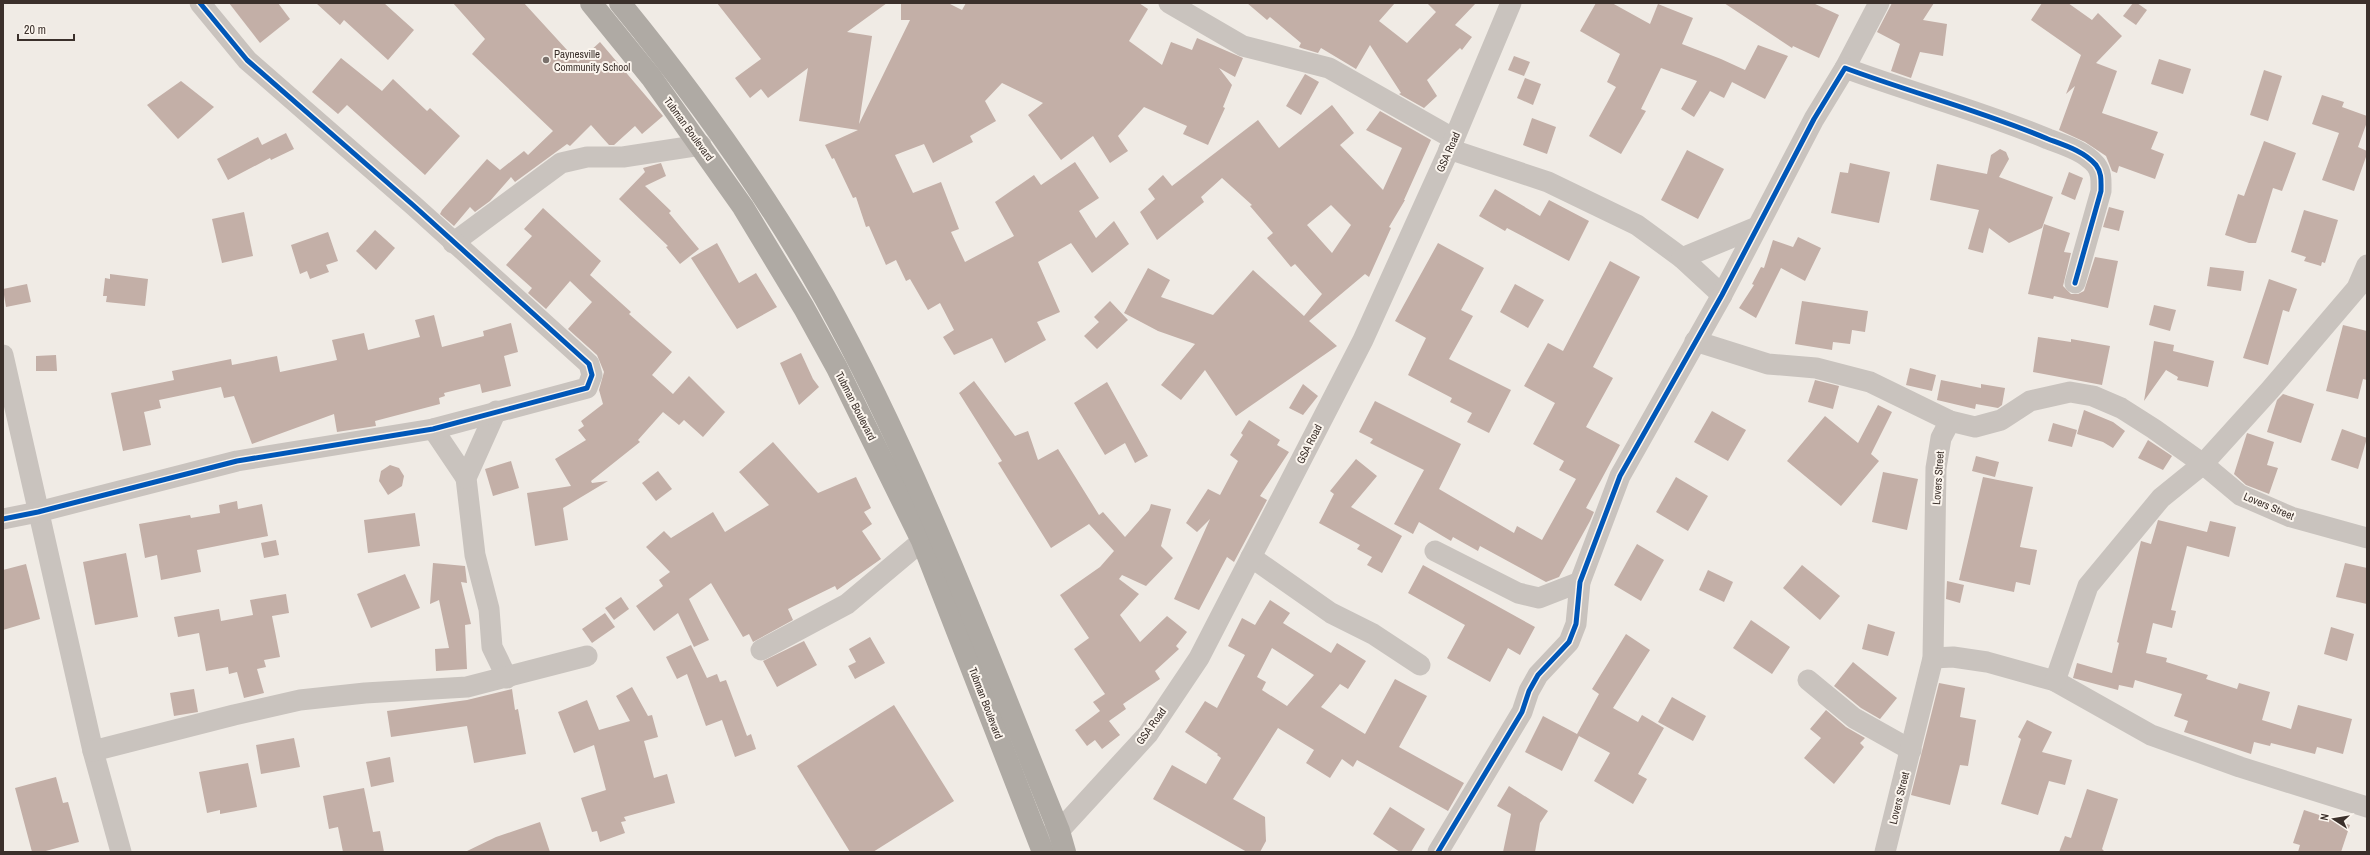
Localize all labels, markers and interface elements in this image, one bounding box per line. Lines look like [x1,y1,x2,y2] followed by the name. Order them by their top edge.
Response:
[18,16,74,42] scale bar
[24,22,46,38] text: 20 m
[554,47,630,74] place label: Paynesville Community School
[541,55,551,65] marker: Paynesville Community School
[661,94,717,164] street label: Tubman Boulevard
[1433,130,1463,174] street label: GSA Road
[833,369,879,443] street label: Tubman Boulevard
[1293,422,1325,466] street label: GSA Road
[1929,450,1947,505] street label: Lovers Street
[2242,489,2297,523] street label: Lovers Street
[966,665,1006,741] street label: Tubman Boulevard
[1133,705,1169,747] street label: GSA Road
[1886,770,1912,826] street label: Lovers Street
[2314,799,2354,839] north arrow
[2317,812,2332,822] text: N

